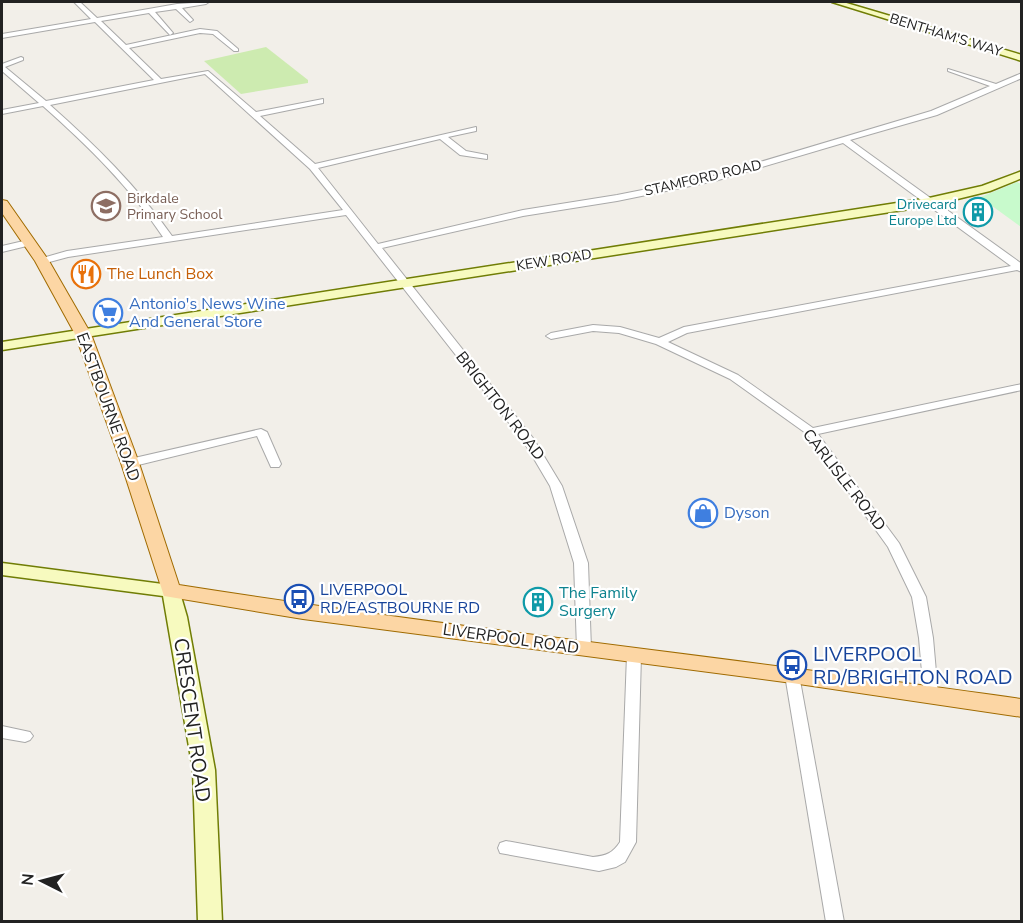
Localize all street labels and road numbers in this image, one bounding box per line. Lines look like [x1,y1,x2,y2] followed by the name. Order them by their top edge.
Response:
[887,9,1005,61] street label: BENTHAM'S WAY
[642,155,764,201] street label: STAMFORD ROAD
[515,245,593,275] street label: KEW ROAD
[71,330,145,484] street label: EASTBOURNE ROAD
[450,347,550,465] street label: BRIGHTON ROAD
[797,424,891,536] street label: CARLISLE ROAD
[441,619,581,659] street label: LIVERPOOL ROAD
[167,636,217,804] street label: CRESCENT ROAD

